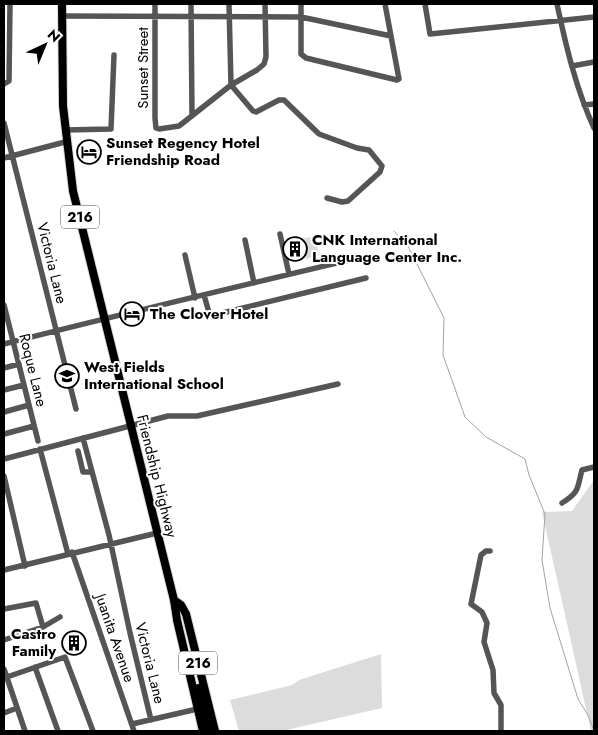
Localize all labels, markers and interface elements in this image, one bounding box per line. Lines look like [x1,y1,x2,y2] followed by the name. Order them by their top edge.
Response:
[20,20,70,70] north arrow
[43,25,65,47] text: N
[132,27,154,109] street label: Sunset Street
[106,132,260,171] place label: Sunset Regency Hotel Friendship Road
[76,139,102,165] hotel icon: Sunset Regency Hotel Friendship Road
[61,206,99,228] road number: 216
[31,220,73,306] street label: Victoria Lane
[312,229,462,268] place label: CNK International Language Center Inc.
[282,236,308,262] building icon: CNK International Language Center Inc.
[119,301,145,327] hotel icon: The Clover Hotel
[150,303,268,325] place label: The Clover Hotel
[13,331,53,409] street label: Roque Lane
[84,356,224,395] place label: West Fields International School
[54,363,80,389] school or university icon: West Fields International School
[131,412,183,540] street label: Friendship Highway
[89,589,141,686] street label: Juanita Avenue
[129,620,171,706] street label: Victoria Lane
[11,623,56,662] place label: Castro Family
[61,630,87,656] building icon: Castro Family
[179,651,217,674] road number: 216

